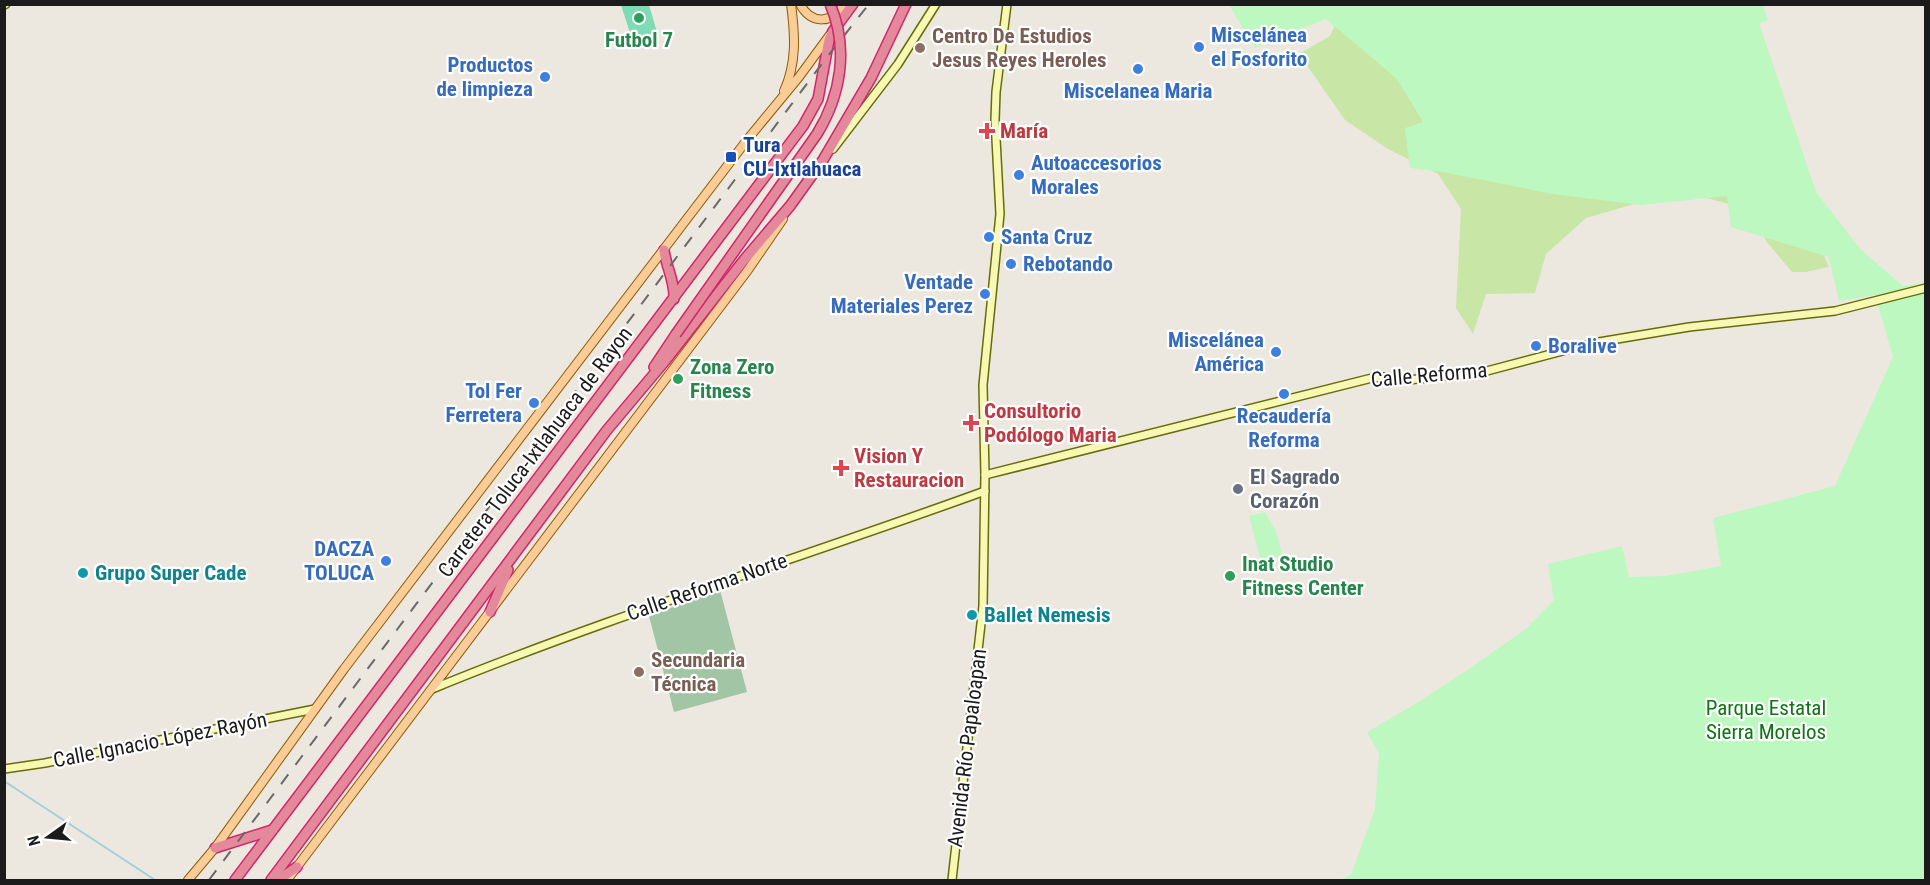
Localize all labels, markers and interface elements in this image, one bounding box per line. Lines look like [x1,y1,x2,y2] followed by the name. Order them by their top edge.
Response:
[632,11,646,25] marker: Futbol 7
[1211,23,1307,71] place label: Miscelánea el Fosforito
[932,24,1107,72] place label: Centro De Estudios Jesus Reyes Heroles
[605,28,673,52] place label: Futbol 7
[1192,40,1206,54] marker: Miscelánea el Fosforito
[913,41,927,55] marker: Centro De Estudios Jesus Reyes Heroles
[436,53,533,101] place label: Productos de limpieza
[1131,62,1145,76] marker: Miscelanea Maria
[538,70,552,84] marker: Productos de limpieza
[1064,79,1212,103] place label: Miscelanea Maria
[1000,119,1048,143] place label: María
[978,122,996,140] marker: María
[743,133,862,181] place label: Tura CU-Ixtlahuaca
[724,150,738,164] marker: Tura CU-Ixtlahuaca
[1031,151,1162,199] place label: Autoaccesorios Morales
[1012,168,1026,182] marker: Autoaccesorios Morales
[1001,225,1092,249] place label: Santa Cruz
[982,230,996,244] marker: Santa Cruz
[1023,252,1113,276] place label: Rebotando
[1004,257,1018,271] marker: Rebotando
[831,270,973,318] place label: Ventade Materiales Perez
[978,287,992,301] marker: Ventade Materiales Perez
[433,322,637,582] street label: Carretera Toluca-Ixtlahuaca de Rayon
[1168,328,1264,376] place label: Miscelánea América
[1548,334,1617,358] place label: Boralive
[1529,339,1543,353] marker: Boralive
[1269,345,1283,359] marker: Miscelánea América
[690,355,774,403] place label: Zona Zero Fitness
[1370,358,1488,392] street label: Calle Reforma
[671,372,685,386] marker: Zona Zero Fitness
[445,379,522,427] place label: Tol Fer Ferretera
[1277,387,1291,401] marker: Recaudería Reforma
[527,396,541,410] marker: Tol Fer Ferretera
[984,399,1117,447] place label: Consultorio Podólogo Maria
[1237,404,1331,452] place label: Recaudería Reforma
[962,414,980,432] marker: Consultorio Podólogo Maria
[854,444,964,492] place label: Vision Y Restauracion
[832,459,850,477] marker: Vision Y Restauracion
[1250,465,1340,513] place label: El Sagrado Corazón
[1231,482,1245,496] marker: El Sagrado Corazón
[304,537,374,585] place label: DACZA TOLUCA
[624,548,790,626] street label: Calle Reforma Norte
[1242,552,1364,600] place label: Inat Studio Fitness Center
[379,554,393,568] marker: DACZA TOLUCA
[95,561,246,585] place label: Grupo Super Cade
[76,566,90,580] marker: Grupo Super Cade
[1223,569,1237,583] marker: Inat Studio Fitness Center
[984,603,1110,627] place label: Ballet Nemesis
[965,608,979,622] marker: Ballet Nemesis
[943,647,991,849] street label: Avenida Río Papaloapan
[651,648,745,696] place label: Secundaria Técnica
[632,665,646,679] marker: Secundaria Técnica
[1706,696,1826,744] park label: Parque Estatal Sierra Morelos
[51,708,269,772] street label: Calle Ignacio López Rayón
[18,807,78,867] north arrow
[24,834,44,848] text: N

